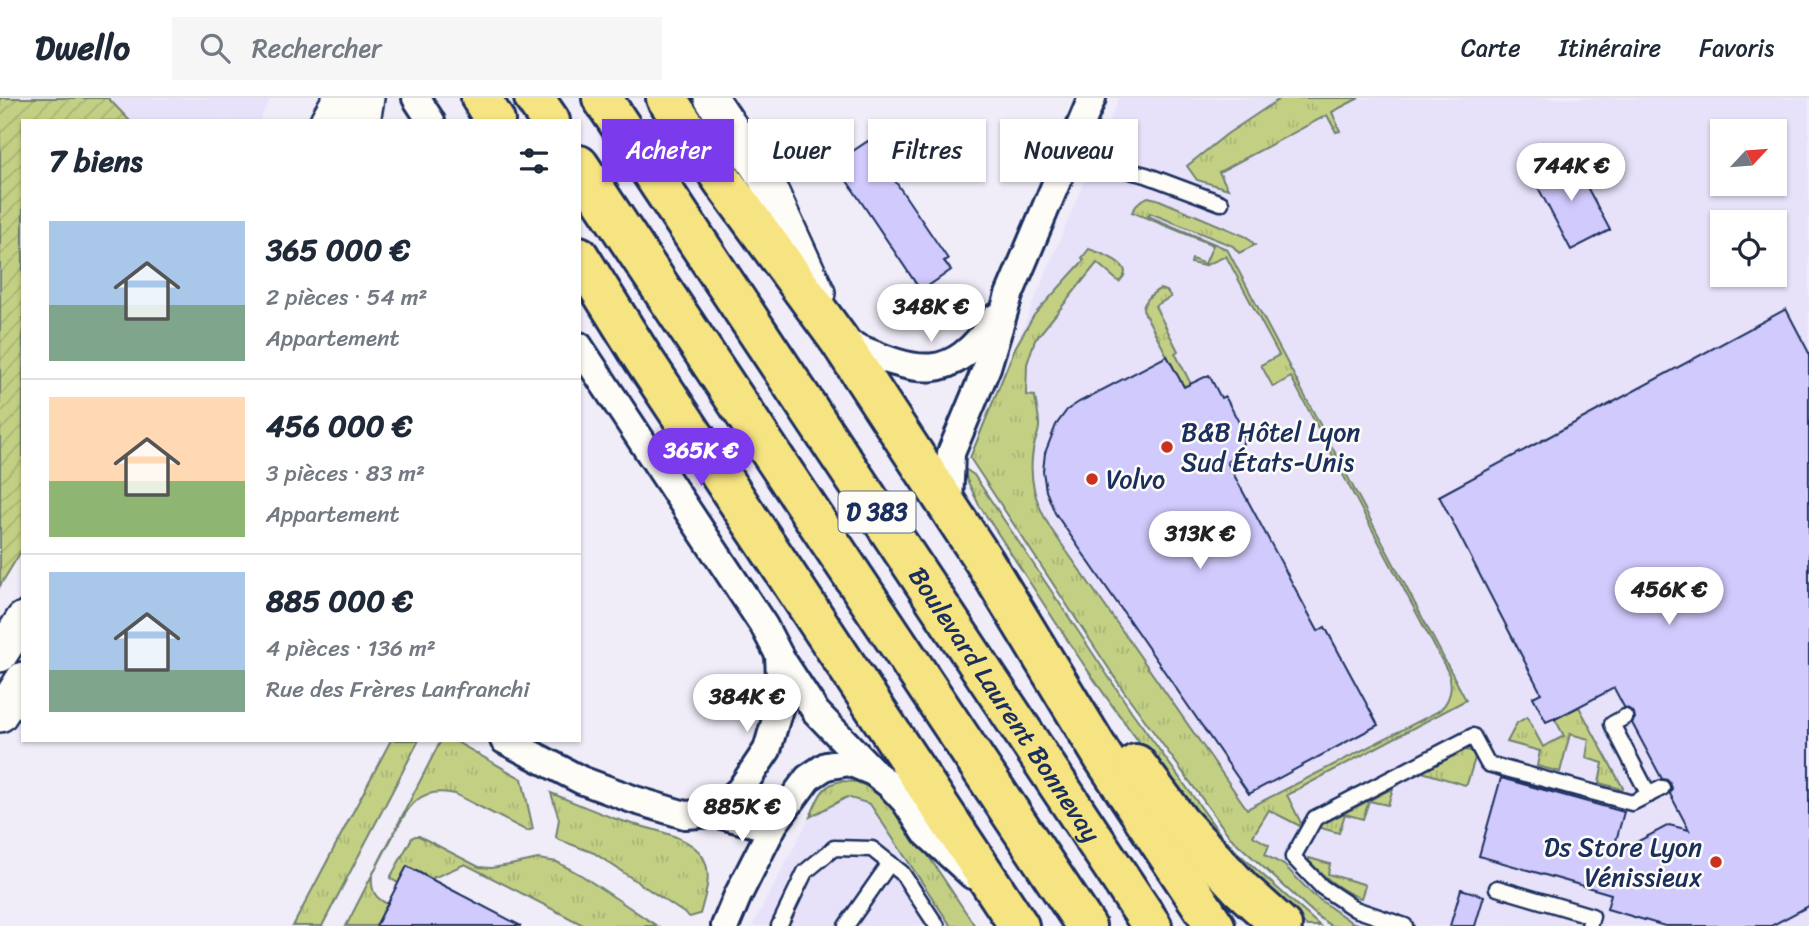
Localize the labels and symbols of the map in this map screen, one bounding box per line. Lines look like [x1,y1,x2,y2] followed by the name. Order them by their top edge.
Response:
[1710,119,1787,196] north arrow
[1514,144,1628,203] pin: 744K €
[874,285,988,344] pin: 348K €
[1181,409,1360,485] place label: B&B Hôtel Lyon Sud États-Unis
[644,428,758,488] pin: 365K €
[1159,439,1175,455] marker: B&B Hôtel Lyon Sud États-Unis
[1106,456,1165,502] place label: Volvo
[1084,471,1100,487] marker: Volvo
[838,492,916,533] road number: D 383
[1143,512,1257,571] pin: 313K €
[896,557,1114,853] street label: Boulevard Laurent Bonnevay
[1612,568,1726,627] pin: 456K €
[690,674,804,734] pin: 384K €
[685,784,799,844] pin: 885K €
[1544,824,1703,900] place label: Ds Store Lyon Vénissieux
[1708,854,1724,870] marker: Ds Store Lyon Vénissieux

